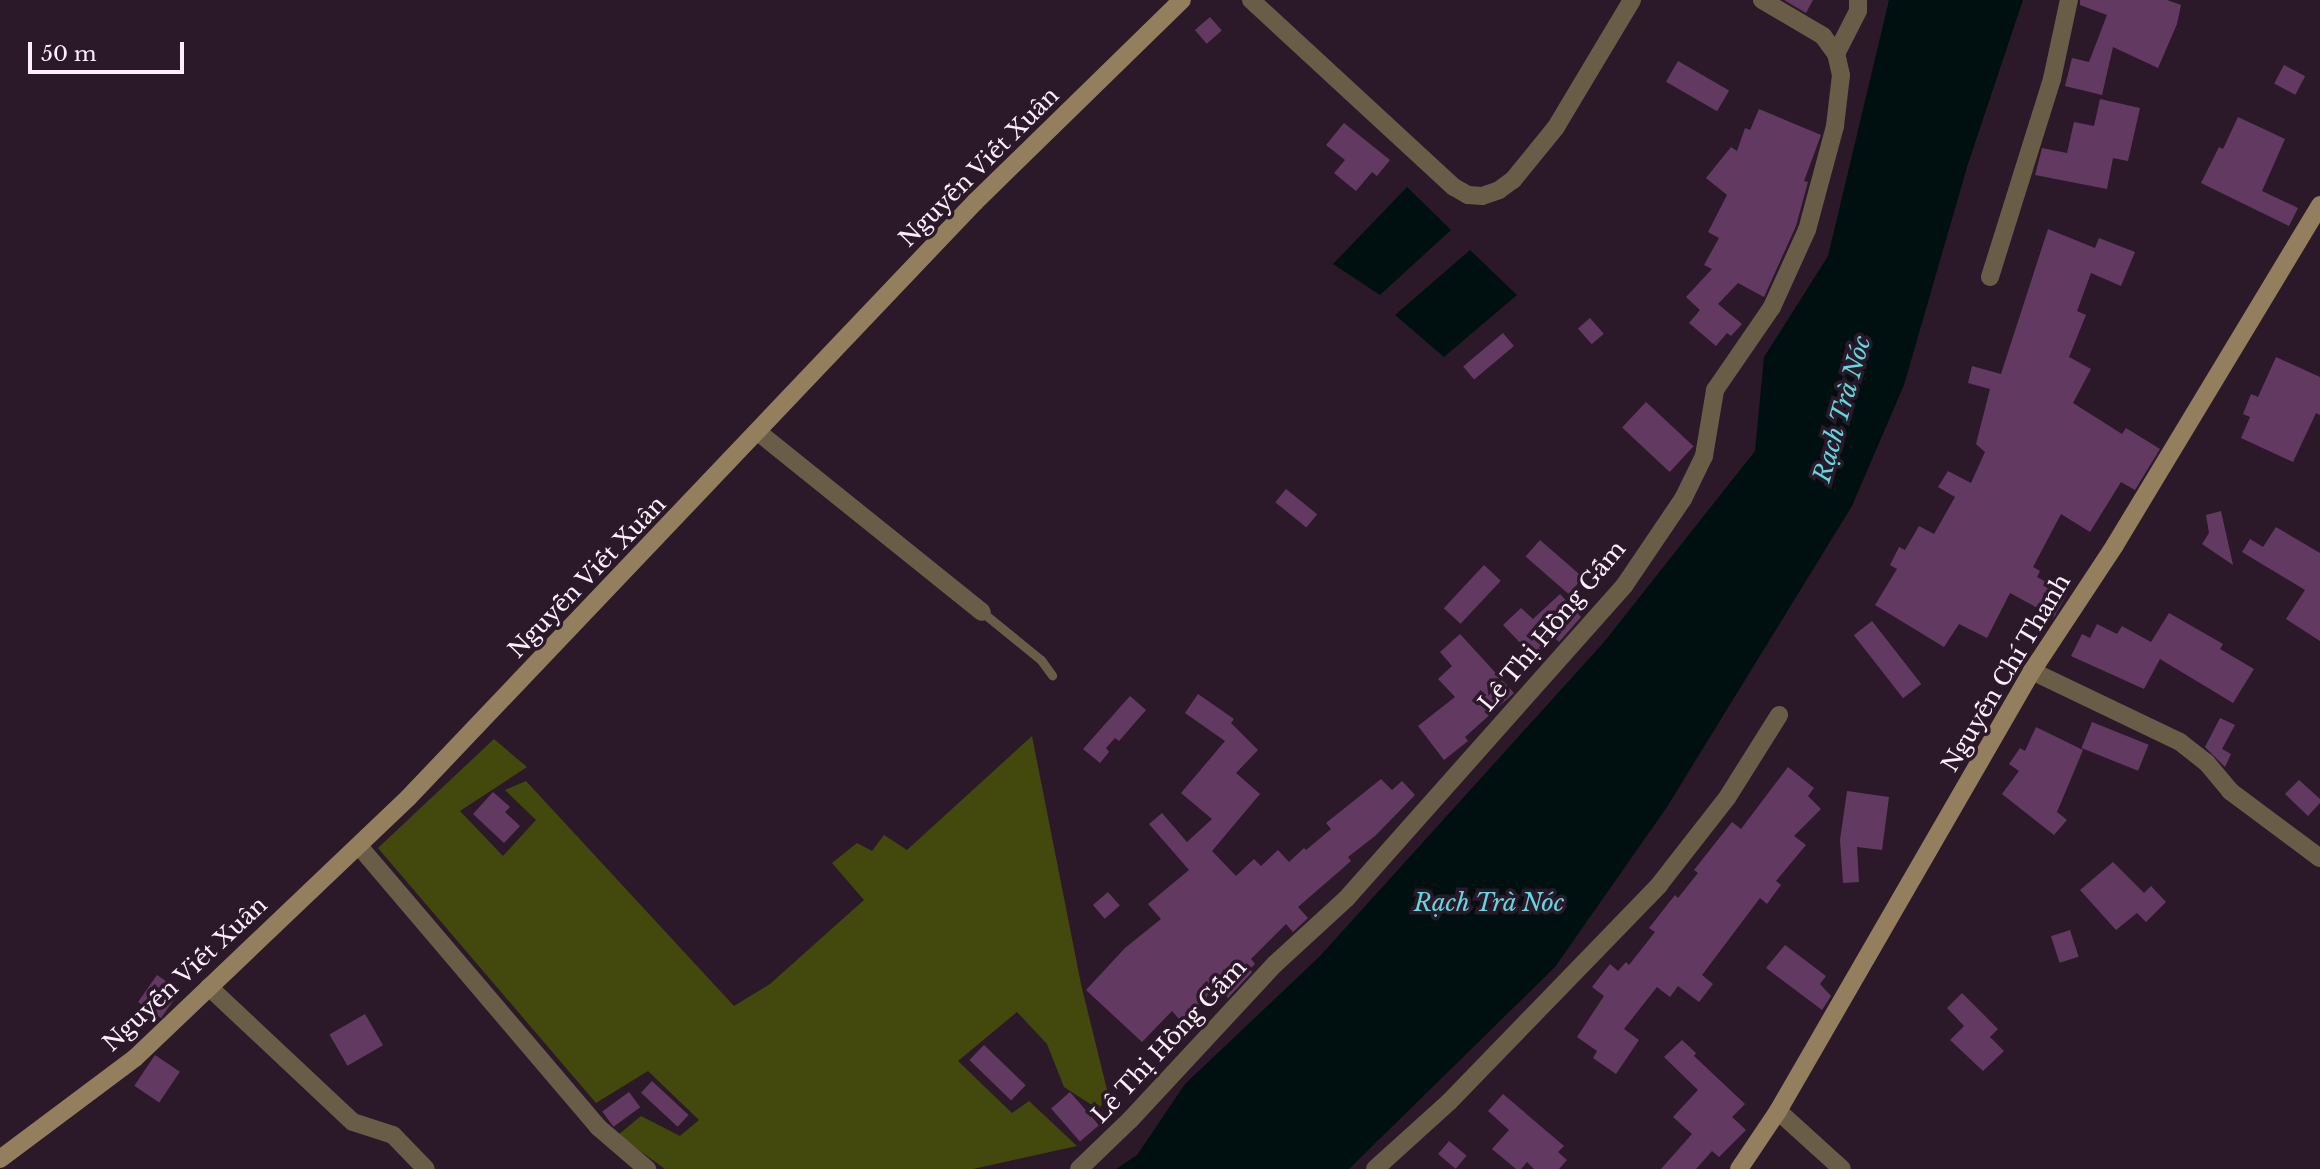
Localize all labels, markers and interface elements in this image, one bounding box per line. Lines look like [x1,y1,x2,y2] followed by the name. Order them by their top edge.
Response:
[32,28,187,72] scale bar
[41,41,96,67] text: 50 m
[893,81,1065,253] street label: Nguyễn Viết Xuân
[1807,331,1877,487] water label: Rạch Trà Nóc
[502,490,672,664] street label: Nguyễn Viết Xuân
[1472,535,1632,717] street label: Lê Thị Hồng Gấm
[1936,569,2076,777] street label: Nguyễn Chí Thanh
[1412,889,1566,917] water label: Rạch Trà Nóc
[97,890,273,1058] street label: Nguyễn Viết Xuân
[1086,953,1252,1129] street label: Lê Thị Hồng Gấm

